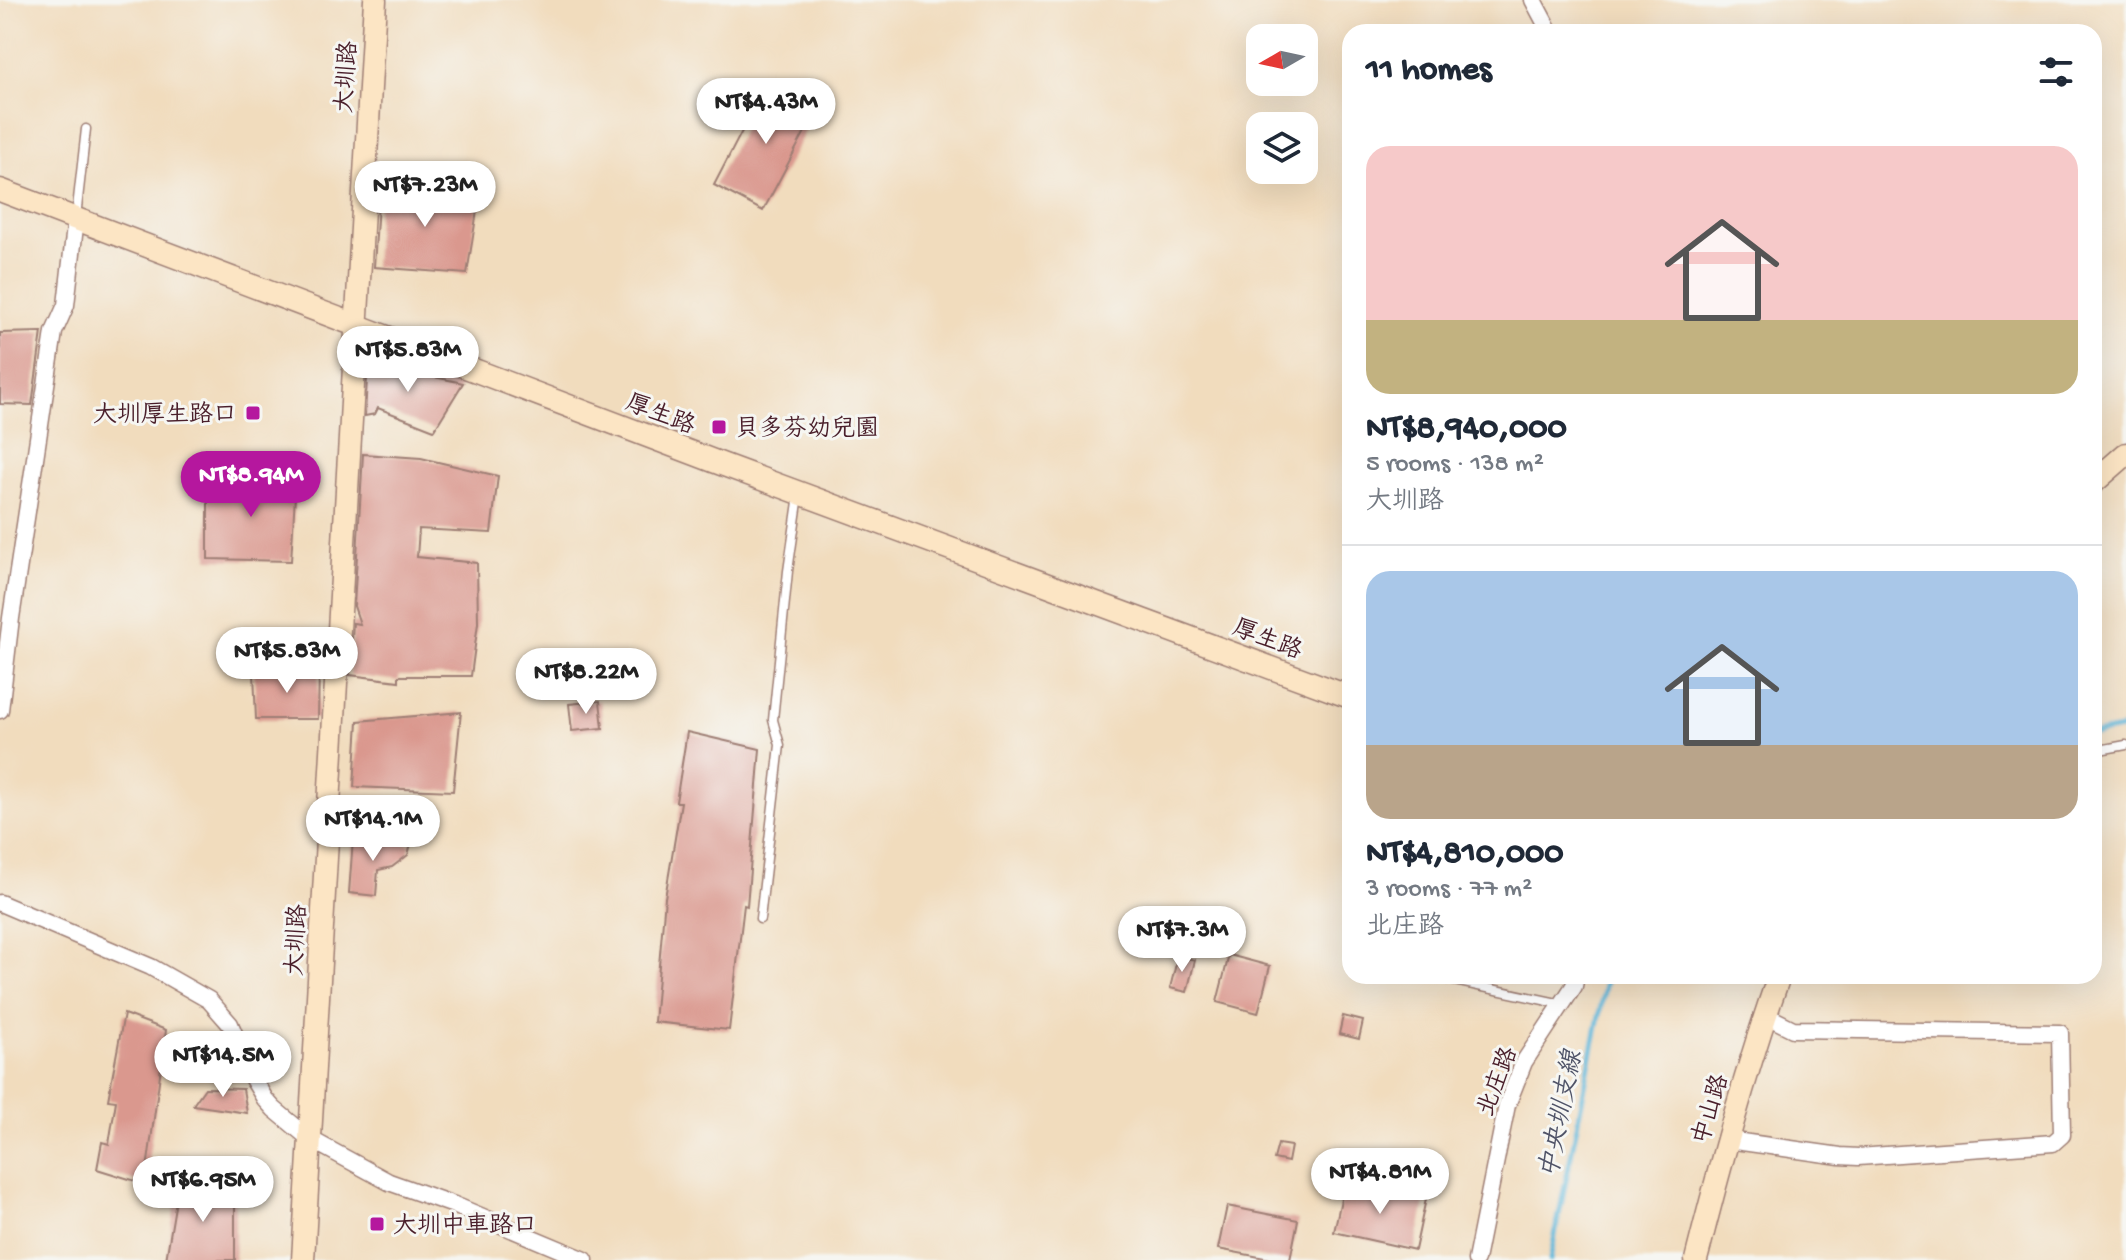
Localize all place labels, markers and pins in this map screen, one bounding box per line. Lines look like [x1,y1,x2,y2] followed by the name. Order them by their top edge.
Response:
[683,78,849,146] pin: NT$4.43M
[342,161,508,229] pin: NT$7.23M
[325,326,491,394] pin: NT$5.83M
[93,400,237,431] place label: 大圳厚生路口
[244,404,262,422] marker: 大圳厚生路口
[735,415,879,445] place label: 貝多芬幼兒園
[710,418,728,436] marker: 貝多芬幼兒園
[168,451,334,519] pin: NT$8.94M
[204,627,370,695] pin: NT$5.83M
[503,648,669,716] pin: NT$8.22M
[290,795,456,863] pin: NT$14.1M
[1108,906,1256,974] pin: NT$7.3M
[140,1031,306,1099] pin: NT$14.5M
[1297,1148,1463,1216] pin: NT$4.81M
[120,1156,286,1224] pin: NT$6.95M
[393,1211,537,1242] place label: 大圳中車路口
[368,1215,386,1233] marker: 大圳中車路口

